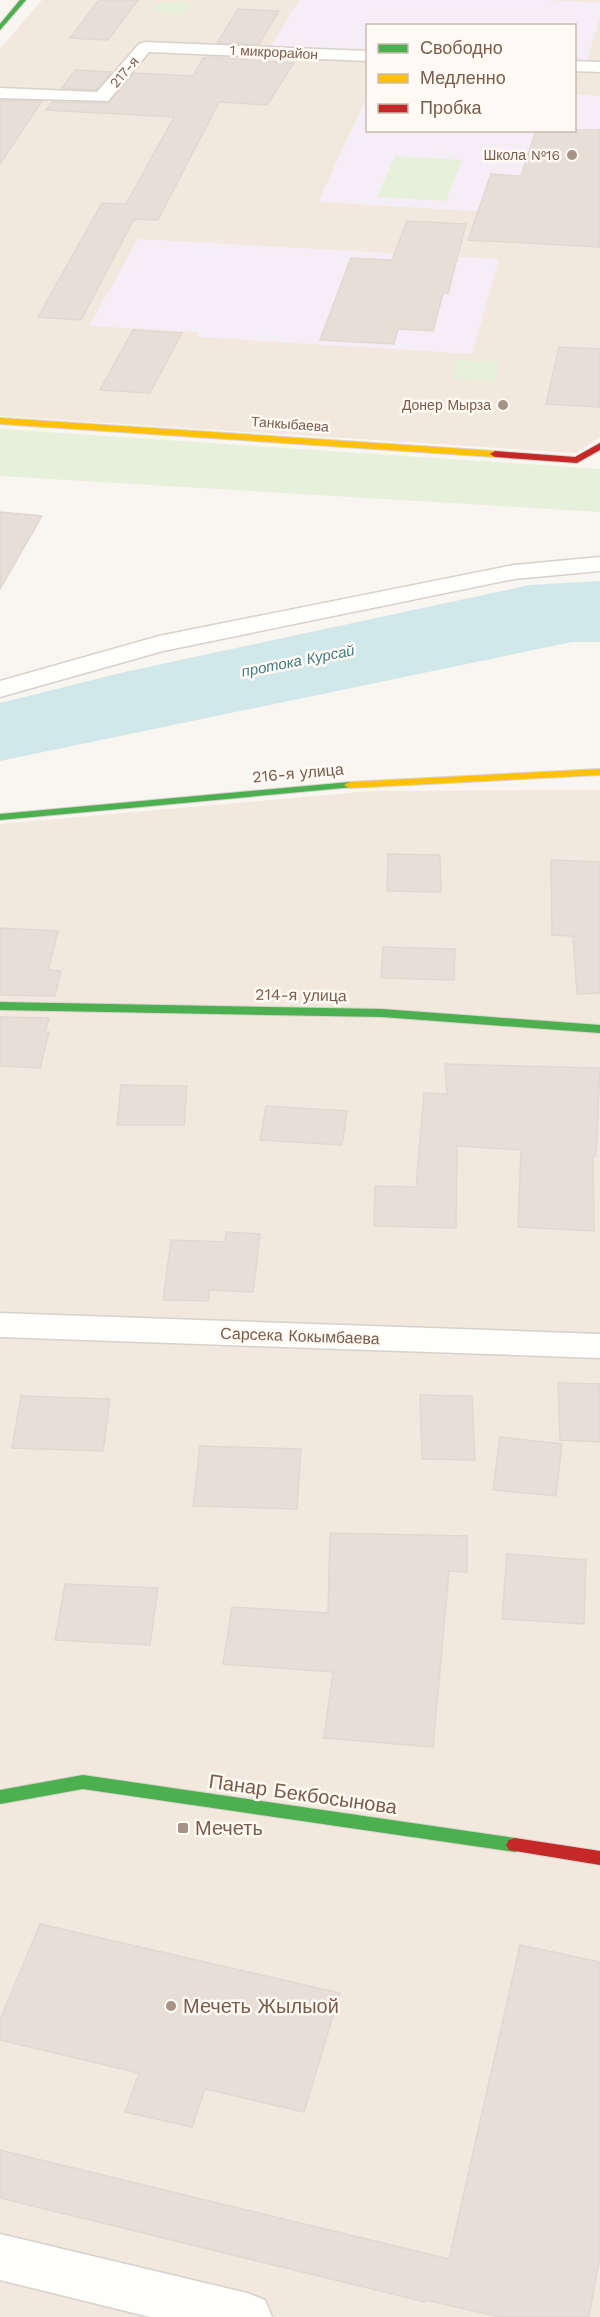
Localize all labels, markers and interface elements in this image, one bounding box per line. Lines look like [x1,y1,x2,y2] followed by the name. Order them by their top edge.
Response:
[366,24,576,132] legend
[420,37,503,58] text: Свободно
[229,42,319,62] street label: 1 микрорайон
[106,53,142,91] street label: 217-я
[420,67,506,88] text: Медленно
[420,97,483,118] text: Пробка
[483,147,560,163] place label: Школа №16
[565,148,579,162] marker: Школа №16
[402,397,491,413] place label: Донер Мырза
[496,398,510,412] marker: Донер Мырза
[251,413,330,435] street label: Танкыбаева
[240,641,357,681] water label: протока Курсай
[252,760,345,786] street label: 216-я улица
[255,985,347,1005] street label: 214-я улица
[220,1324,380,1348] street label: Сарсека Кокымбаева
[207,1769,399,1819] street label: Панар Бекбосынова
[195,1816,263,1840] place label: Мечеть
[176,1821,190,1835] marker: Мечеть
[183,1994,339,2018] place label: Мечеть Жылыой
[164,1999,178,2013] marker: Мечеть Жылыой

